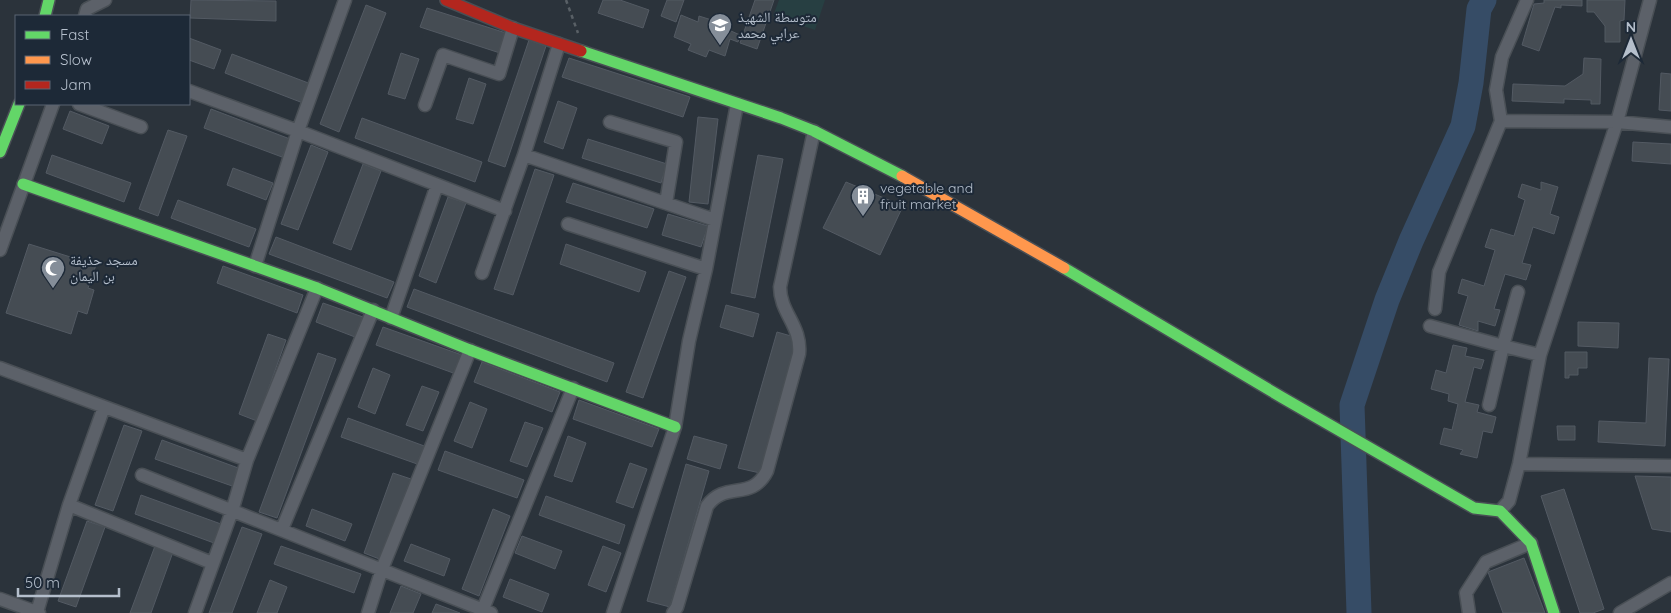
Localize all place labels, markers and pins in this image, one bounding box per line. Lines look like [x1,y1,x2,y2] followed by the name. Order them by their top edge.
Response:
[738,8,817,45] place label: متوسطة الشهيذ عرابي محمد
[707,12,733,46] school or university icon: متوسطة الشهيذ عرابي محمد
[880,179,973,213] place label: vegetable and fruit market
[850,183,876,217] building icon: vegetable and fruit market
[70,251,138,285] place label: مسجد حذيفة بن اليمان
[40,255,66,289] mosque icon: مسجد حذيفة بن اليمان

